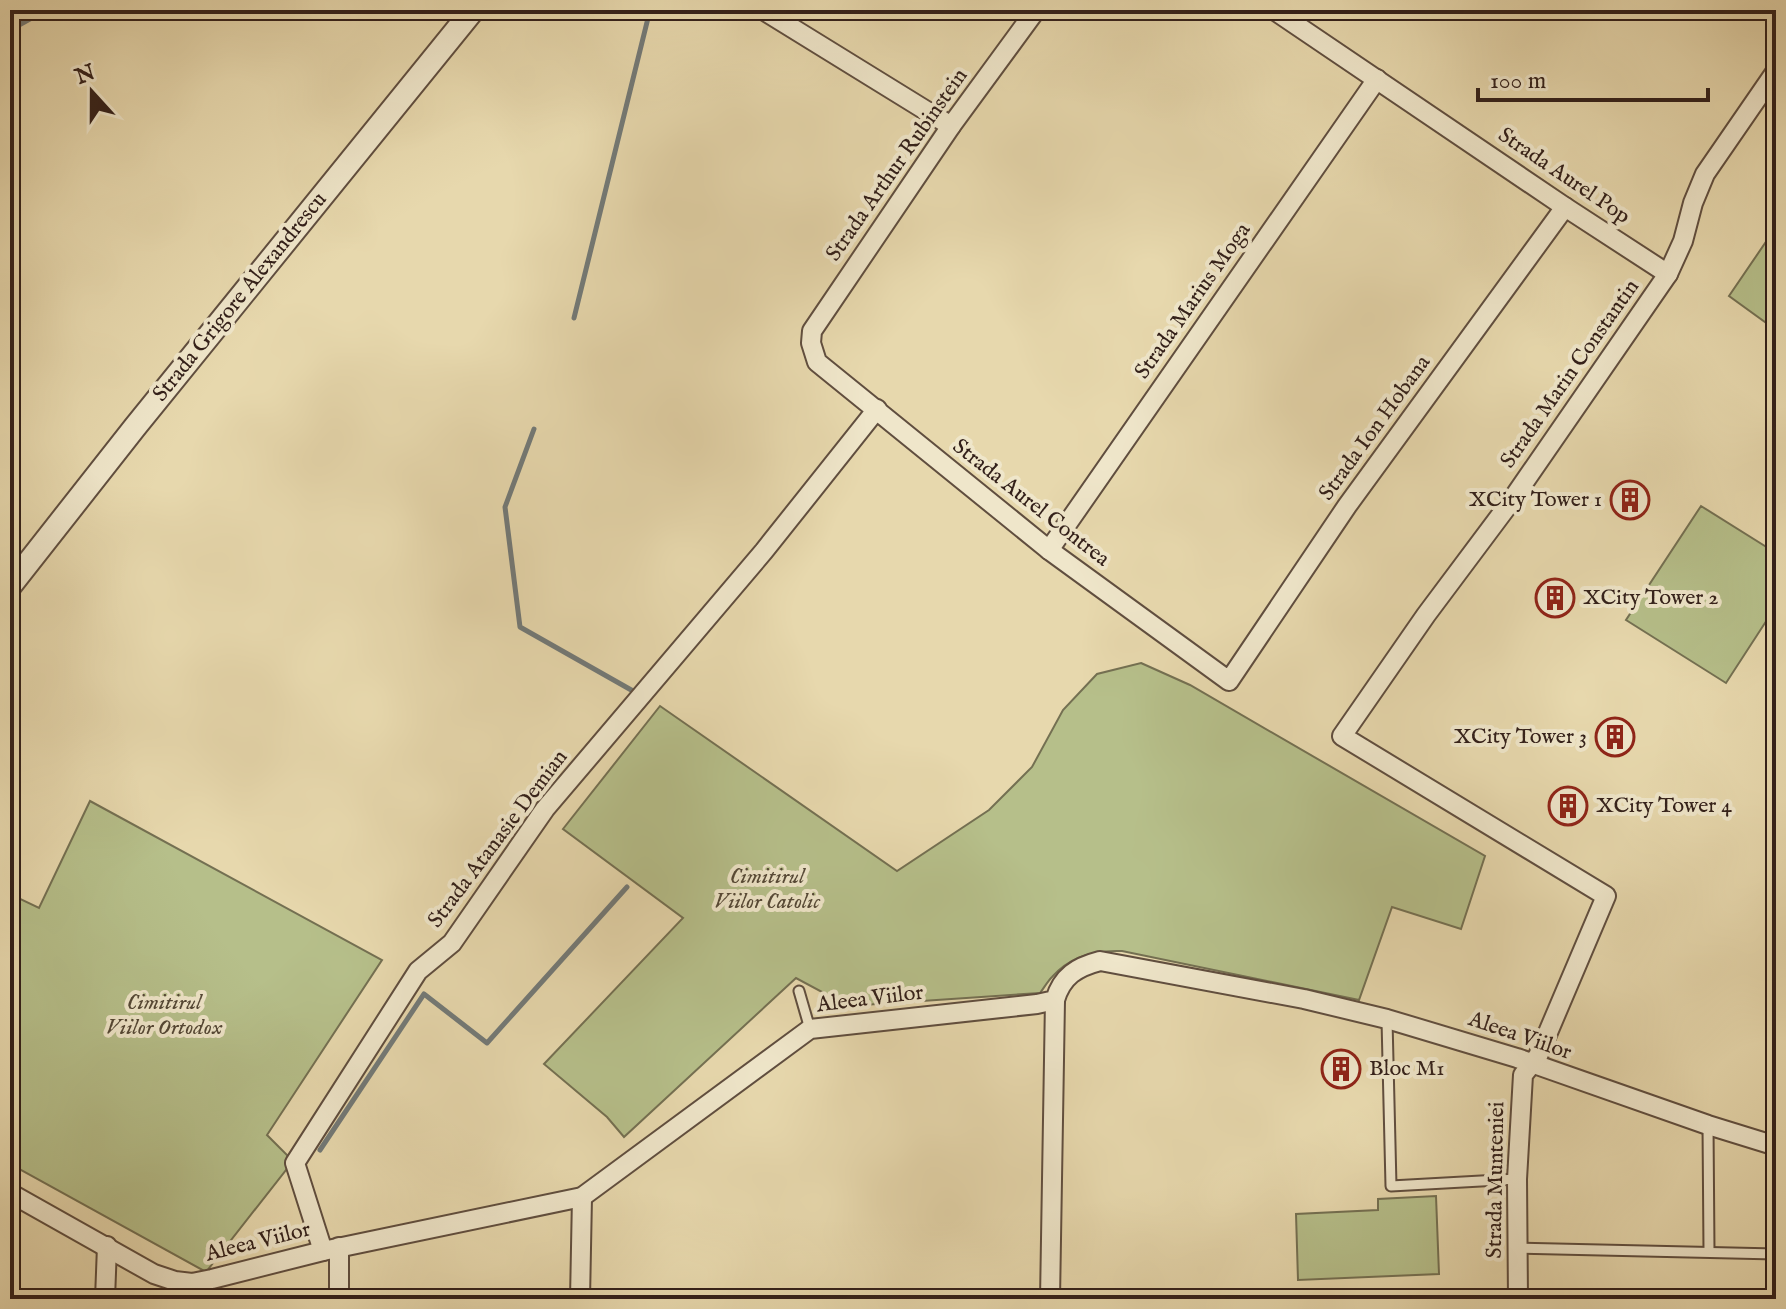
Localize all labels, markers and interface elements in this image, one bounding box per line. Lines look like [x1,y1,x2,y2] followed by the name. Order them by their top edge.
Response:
[52,52,132,132] north arrow
[1478,52,1708,102] scale bar
[71,59,99,92] text: N
[820,63,974,267] street label: Strada Arthur Rubinstein
[1490,66,1546,97] text: 100 m
[1492,121,1636,231] street label: Strada Aurel Pop
[147,186,333,408] street label: Strada Grigore Alexandrescu
[1129,217,1258,384] street label: Strada Marius Moga
[1494,274,1646,474] street label: Strada Marin Constantin
[1313,349,1437,506] street label: Strada Ion Hobana
[947,433,1116,573] street label: Strada Aurel Contrea
[1609,479,1651,521] building icon: XCity Tower 1
[1469,486,1602,514] place label: XCity Tower 1
[1534,577,1576,619] building icon: XCity Tower 2
[1583,584,1718,612] place label: XCity Tower 2
[1594,716,1636,758] building icon: XCity Tower 3
[1454,723,1587,751] place label: XCity Tower 3
[422,744,574,934] street label: Strada Atanasie Demian
[1547,785,1589,827] building icon: XCity Tower 4
[1596,792,1732,820] place label: XCity Tower 4
[714,863,820,916] park label: Cimitirul Viilor Catolic
[814,979,925,1020] street label: Aleea Viilor
[106,989,223,1042] park label: Cimitirul Viilor Ortodox
[1464,1005,1575,1067] street label: Aleea Viilor
[1320,1048,1362,1090] building icon: Bloc M1
[1369,1055,1444,1083] place label: Bloc M1
[1481,1101,1511,1259] street label: Strada Munteniei
[202,1215,313,1269] street label: Aleea Viilor

